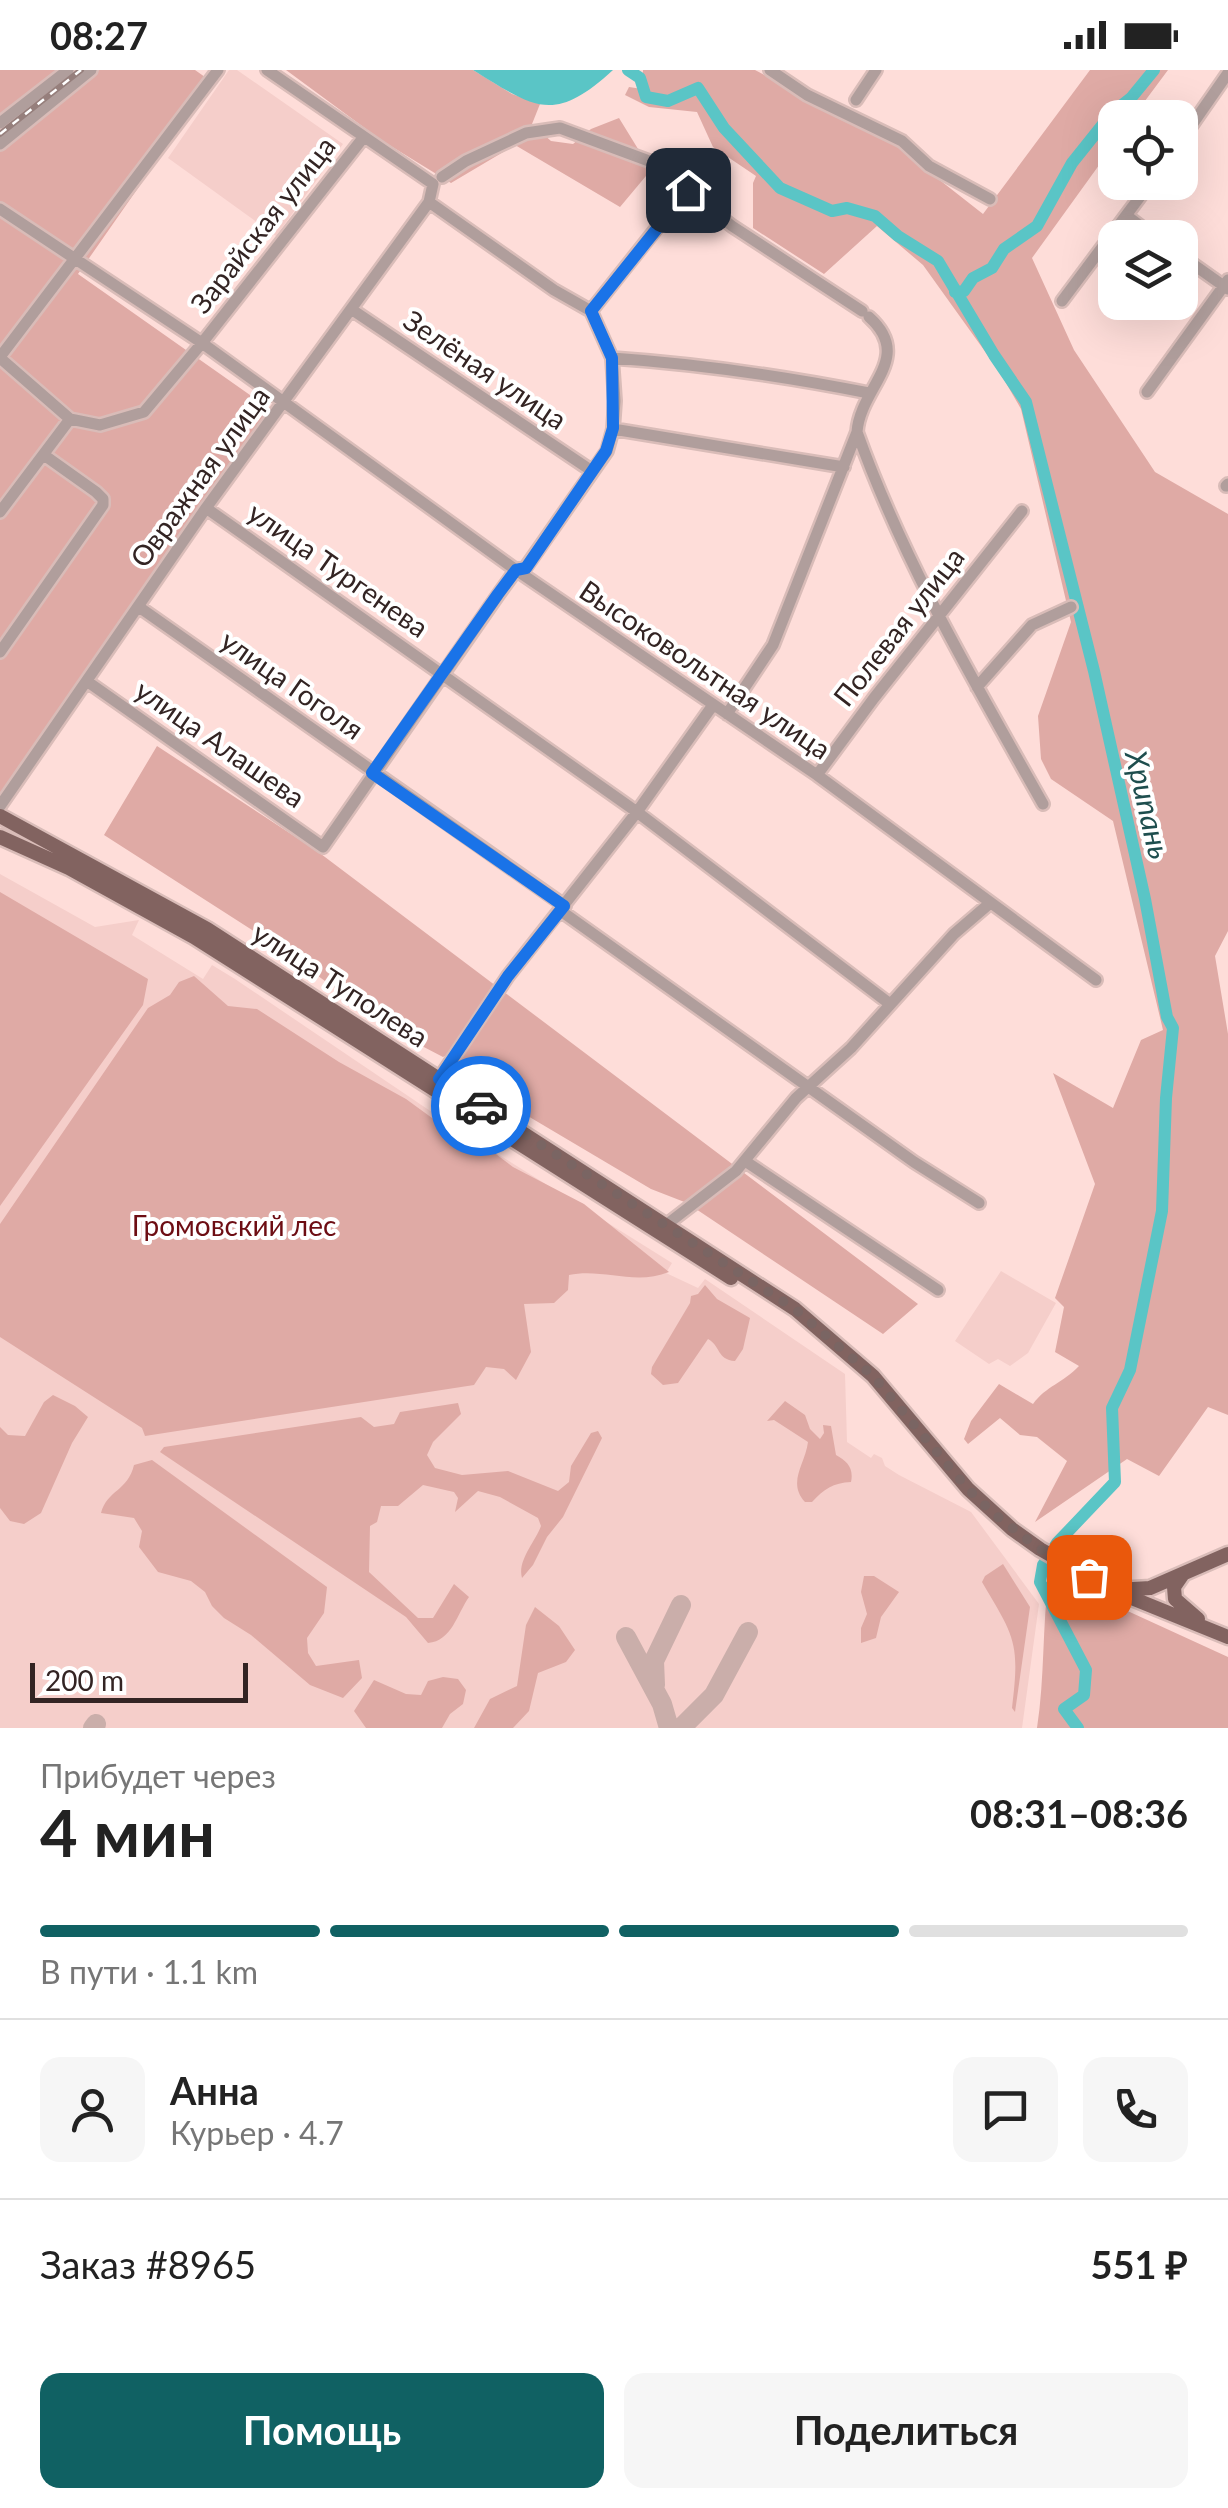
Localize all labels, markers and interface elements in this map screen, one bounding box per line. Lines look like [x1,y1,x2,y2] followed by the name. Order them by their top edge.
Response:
[50,12,148,58] text: 08:27
[1098,100,1198,320] map controls
[1098,100,1198,200] button: locate
[183,129,342,319] street label: Зарайская улица
[646,148,731,233] pin
[661,163,716,218] icon: home
[1098,220,1198,320] button: layers
[398,302,573,436] street label: Зелёная улица
[122,380,276,573] street label: Овражная улица
[242,494,435,644] street label: улица Тургенева
[826,540,971,713] street label: Полевая улица
[574,573,837,766] street label: Высоковольтная улица
[215,623,370,746] street label: улица Гоголя
[129,672,312,814] street label: улица Алашева
[1119,745,1179,862] water label: Хрипань
[246,915,435,1054] street label: улица Туполева
[431,1056,531,1156] courier
[454,1079,509,1134] icon: car
[132,1208,336,1242] park label: Громовский лес
[1047,1535,1132,1620] pin
[1062,1550,1117,1605] icon: bag
[30,1658,248,1702] scale bar
[45,1663,124,1697] text: 200 m
[40,1756,276,1795] text: Прибудет через
[970,1790,1188,1836] text: 08:31–08:36
[40,1793,215,1871] text: 4 мин
[40,1952,258,1991] text: В пути · 1.1 km
[40,2057,145,2162] button: person
[953,2057,1058,2162] button: chat
[1083,2057,1188,2162] button: phone
[170,2067,259,2113] text: Анна
[170,2113,344,2152] text: Курьер · 4.7
[40,2241,256,2287] text: Заказ #8965
[1091,2241,1188,2287] text: 551 ₽
[40,2373,604,2488] button: Помощь
[624,2373,1188,2488] button: Поделиться

